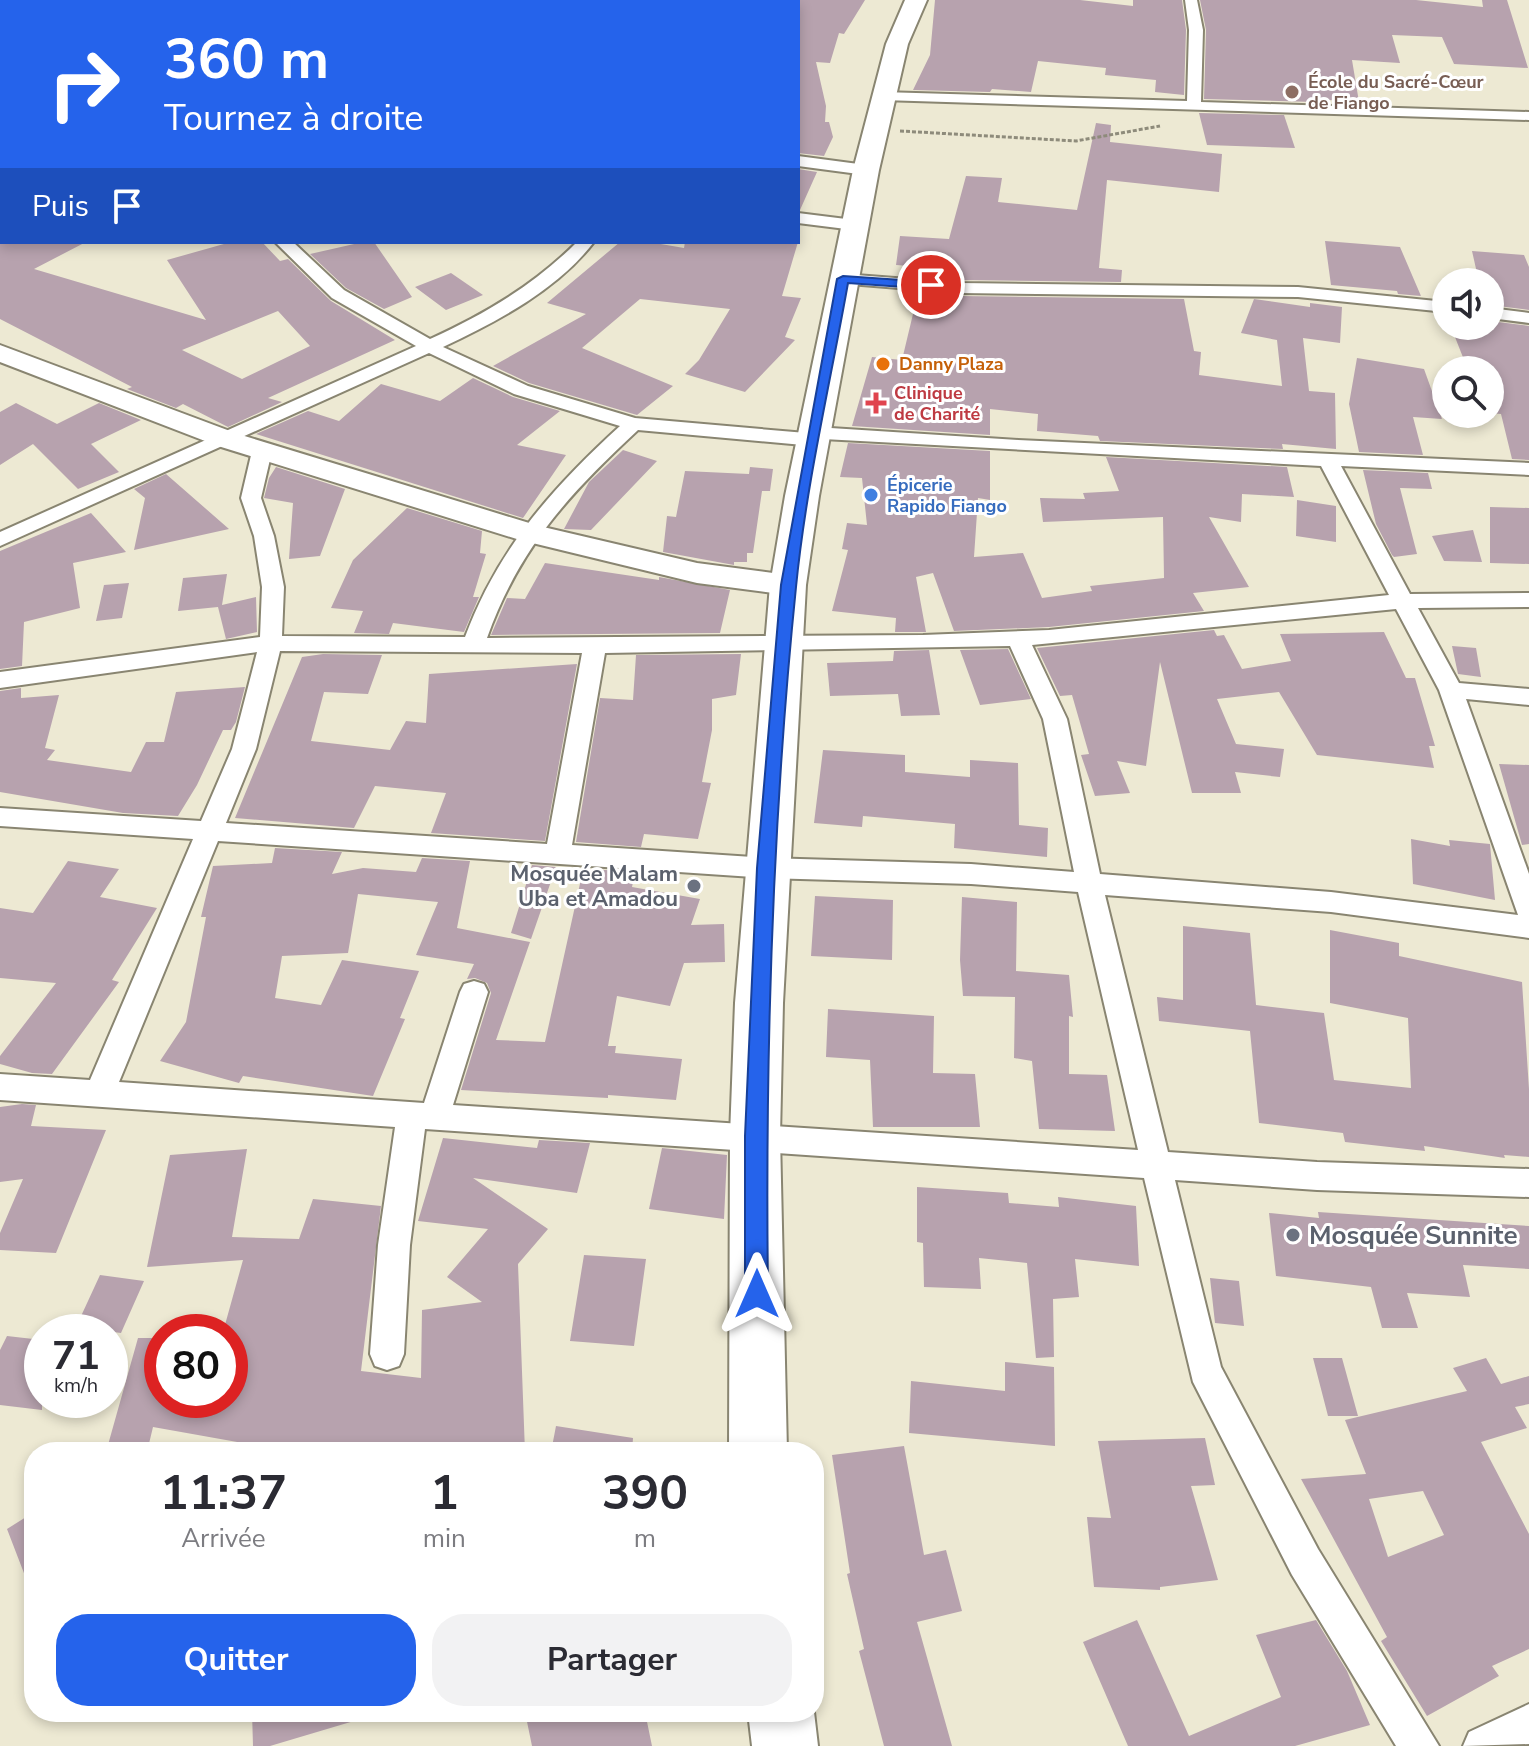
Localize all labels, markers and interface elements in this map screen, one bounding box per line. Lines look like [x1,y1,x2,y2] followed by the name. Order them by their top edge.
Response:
[164,21,329,98] text: 360 m
[32,32,136,136] icon: right
[1308,70,1484,115] place label: École du Sacré-Cœur de Fiango
[1283,83,1301,101] marker: École du Sacré-Cœur de Fiango
[164,94,423,143] text: Tournez à droite
[105,184,149,228] icon: arrive
[32,186,89,227] text: Puis
[897,251,965,319] pin
[909,263,953,307] icon: arrive
[1432,268,1504,428] map controls
[1432,268,1504,340] button: sound
[899,352,1003,376] place label: Danny Plaza
[874,355,892,373] marker: Danny Plaza
[1432,356,1504,428] button: search
[894,381,980,426] place label: Clinique de Charité
[865,392,887,414] marker: Clinique de Charité
[887,473,1007,518] place label: Épicerie Rapido Fiango
[862,486,880,504] marker: Épicerie Rapido Fiango
[510,859,678,914] place label: Mosquée Malam Uba et Amadou
[685,877,703,895] marker: Mosquée Malam Uba et Amadou
[1309,1218,1518,1253] place label: Mosquée Sunnite
[1284,1226,1302,1244] marker: Mosquée Sunnite
[715,1252,799,1336] position arrow
[144,1314,248,1418] speed limit sign: 80
[52,1329,100,1383] text: 71
[54,1372,98,1399] text: km/h
[160,1460,287,1526] text: 11:37
[430,1460,459,1526] text: 1
[602,1460,688,1526] text: 390
[181,1521,266,1556] text: Arrivée
[423,1521,466,1556] text: min
[634,1521,656,1556] text: m
[56,1614,416,1706] button: Quitter
[432,1614,792,1706] button: Partager

